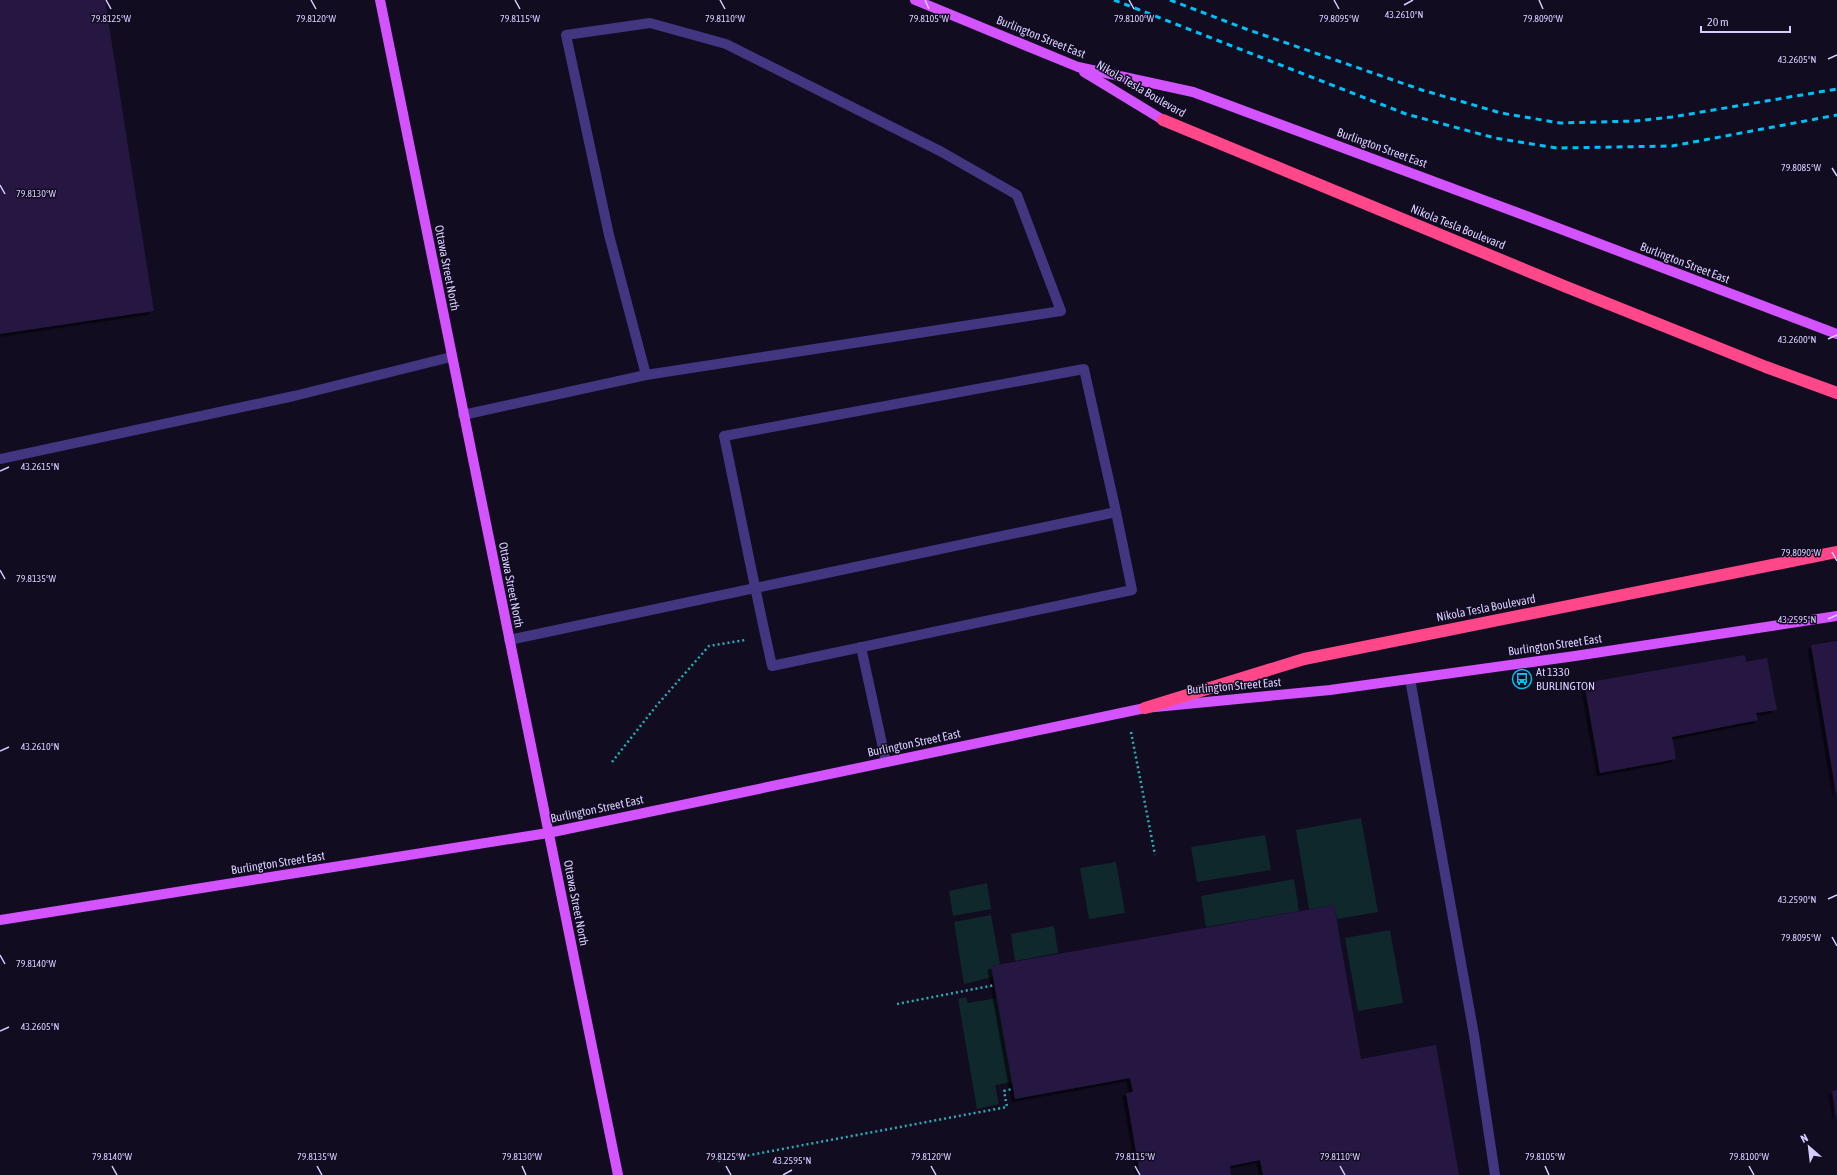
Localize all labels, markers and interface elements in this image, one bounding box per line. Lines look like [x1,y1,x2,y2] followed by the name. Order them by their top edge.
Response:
[1701,8,1790,34] scale bar
[1385,9,1423,20] text: 43.2610°N
[91,13,132,24] text: 79.8125°W
[296,13,337,24] text: 79.8120°W
[500,13,541,24] text: 79.8115°W
[705,13,746,24] text: 79.8110°W
[909,13,950,24] text: 79.8105°W
[994,13,1088,61] street label: Burlington Street East
[1114,13,1155,24] text: 79.8100°W
[1319,13,1360,24] text: 79.8095°W
[1523,13,1564,24] text: 79.8090°W
[1707,15,1729,29] text: 20 m
[1778,54,1816,65] text: 43.2605°N
[1094,58,1188,120] street label: Nikola Tesla Boulevard
[1335,125,1429,171] street label: Burlington Street East
[1781,162,1822,173] text: 79.8085°W
[16,188,57,199] text: 79.8130°W
[1409,202,1507,252] street label: Nikola Tesla Boulevard
[432,224,462,312] street label: Ottawa Street North
[1638,239,1732,287] street label: Burlington Street East
[1778,334,1816,345] text: 43.2600°N
[21,461,59,472] text: 43.2615°N
[496,541,526,629] street label: Ottawa Street North
[1781,547,1822,558] text: 79.8090°W
[16,573,57,584] text: 79.8135°W
[1435,592,1537,624] street label: Nikola Tesla Boulevard
[1778,614,1816,625] text: 43.2595°N
[1507,631,1603,659] street label: Burlington Street East
[1536,665,1595,693] place label: At 1330 BURLINGTON
[1511,668,1533,690] bus stop icon: At 1330 BURLINGTON
[1186,675,1282,697] street label: Burlington Street East
[866,726,962,760] street label: Burlington Street East
[21,741,59,752] text: 43.2610°N
[549,792,645,826] street label: Burlington Street East
[230,849,326,877] street label: Burlington Street East
[561,859,591,947] street label: Ottawa Street North
[1778,894,1816,905] text: 43.2590°N
[1781,932,1822,943] text: 79.8095°W
[16,958,57,969] text: 79.8140°W
[21,1021,59,1032] text: 43.2605°N
[1789,1127,1829,1167] north arrow
[1799,1131,1810,1145] text: N
[92,1151,133,1162] text: 79.8140°W
[297,1151,338,1162] text: 79.8135°W
[502,1151,543,1162] text: 79.8130°W
[706,1151,747,1162] text: 79.8125°W
[911,1151,952,1162] text: 79.8120°W
[1115,1151,1156,1162] text: 79.8115°W
[1320,1151,1361,1162] text: 79.8110°W
[1525,1151,1566,1162] text: 79.8105°W
[1729,1151,1770,1162] text: 79.8100°W
[773,1155,811,1166] text: 43.2595°N

